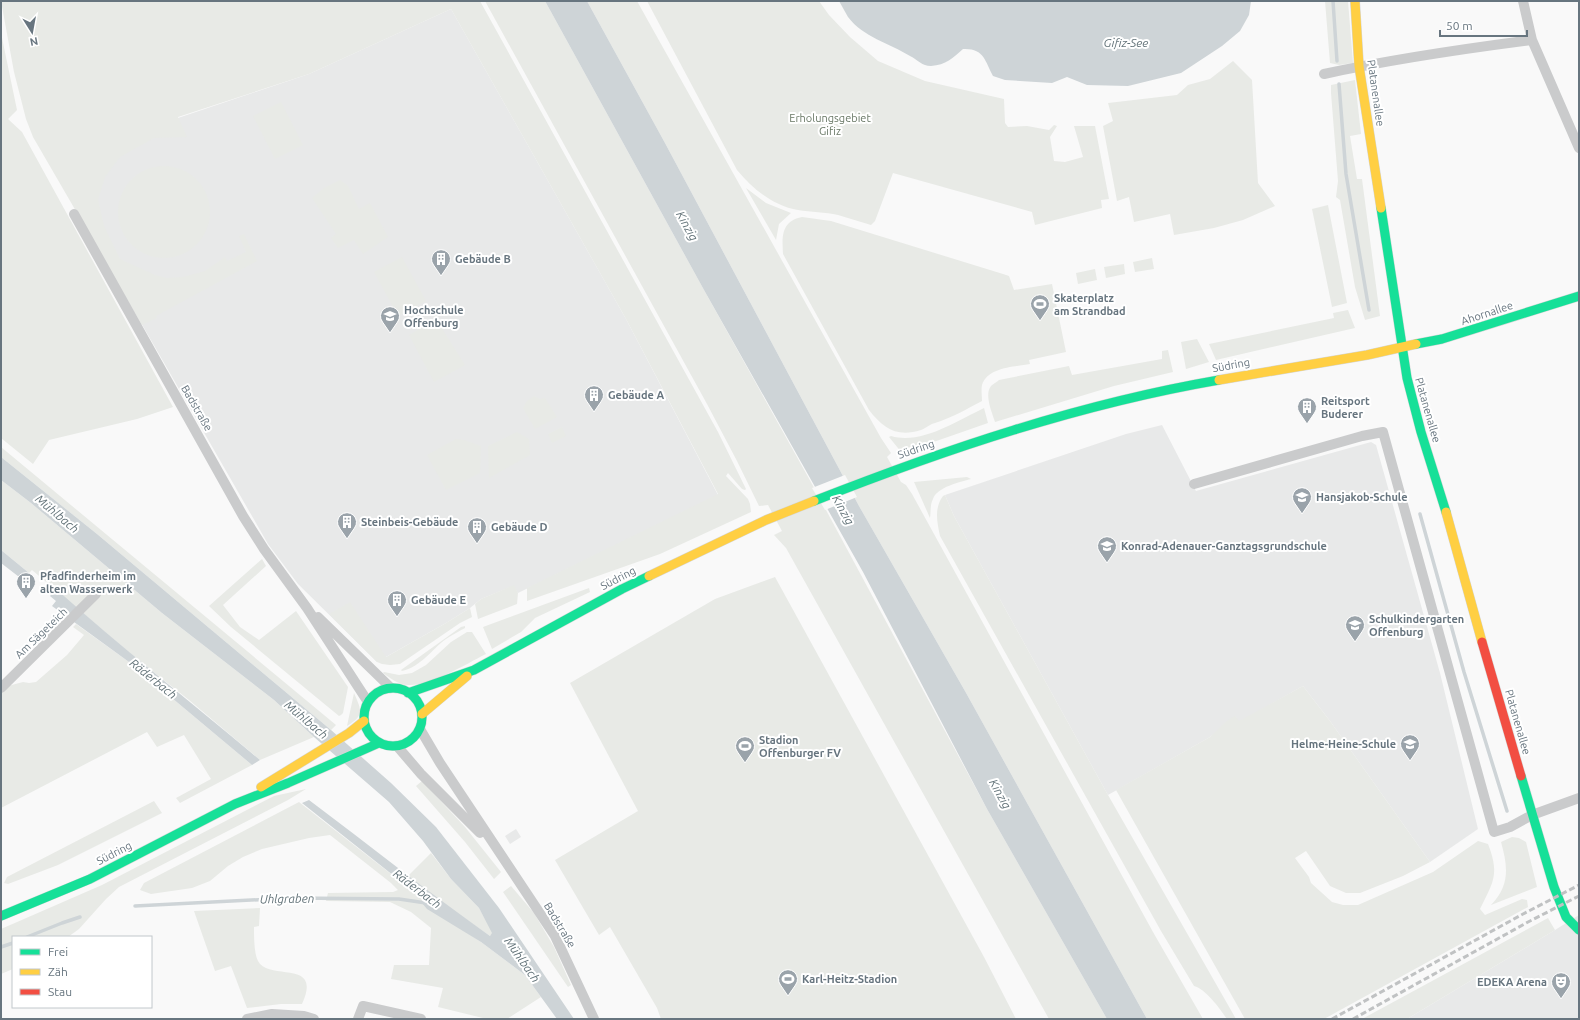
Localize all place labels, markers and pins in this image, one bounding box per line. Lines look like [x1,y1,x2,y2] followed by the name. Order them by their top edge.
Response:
[430,248,452,276] building icon: Gebäude B
[455,253,511,265] place label: Gebäude B
[1054,292,1126,317] place label: Skaterplatz am Strandbad
[1029,293,1051,321] sports icon: Skaterplatz am Strandbad
[404,304,464,329] place label: Hochschule Offenburg
[379,305,401,333] school or university icon: Hochschule Offenburg
[583,384,605,412] building icon: Gebäude A
[608,389,664,401] place label: Gebäude A
[1321,395,1370,420] place label: Reitsport Buderer
[1296,396,1318,424] building icon: Reitsport Buderer
[1291,486,1313,514] school or university icon: Hansjakob-Schule
[1316,491,1408,503] place label: Hansjakob-Schule
[336,511,358,539] building icon: Steinbeis-Gebäude
[361,516,458,528] place label: Steinbeis-Gebäude
[466,516,488,544] building icon: Gebäude D
[491,521,548,533] place label: Gebäude D
[1096,535,1118,563] school or university icon: Konrad-Adenauer-Ganztagsgrundschule
[1121,540,1327,552] place label: Konrad-Adenauer-Ganztagsgrundschule
[40,570,136,595] place label: Pfadfinderheim im alten Wasserwerk
[15,571,37,599] building icon: Pfadfinderheim im alten Wasserwerk
[386,589,408,617] building icon: Gebäude E
[411,594,466,606] place label: Gebäude E
[1369,613,1464,638] place label: Schulkindergarten Offenburg
[1344,614,1366,642] school or university icon: Schulkindergarten Offenburg
[1399,733,1421,761] school or university icon: Helme-Heine-Schule
[759,734,841,759] place label: Stadion Offenburger FV
[734,735,756,763] sports icon: Stadion Offenburger FV
[1291,738,1396,750] place label: Helme-Heine-Schule
[777,968,799,996] sports icon: Karl-Heitz-Stadion
[1550,971,1572,999] theatre icon: EDEKA Arena
[802,973,897,985] place label: Karl-Heitz-Stadion
[1477,976,1547,988] place label: EDEKA Arena

